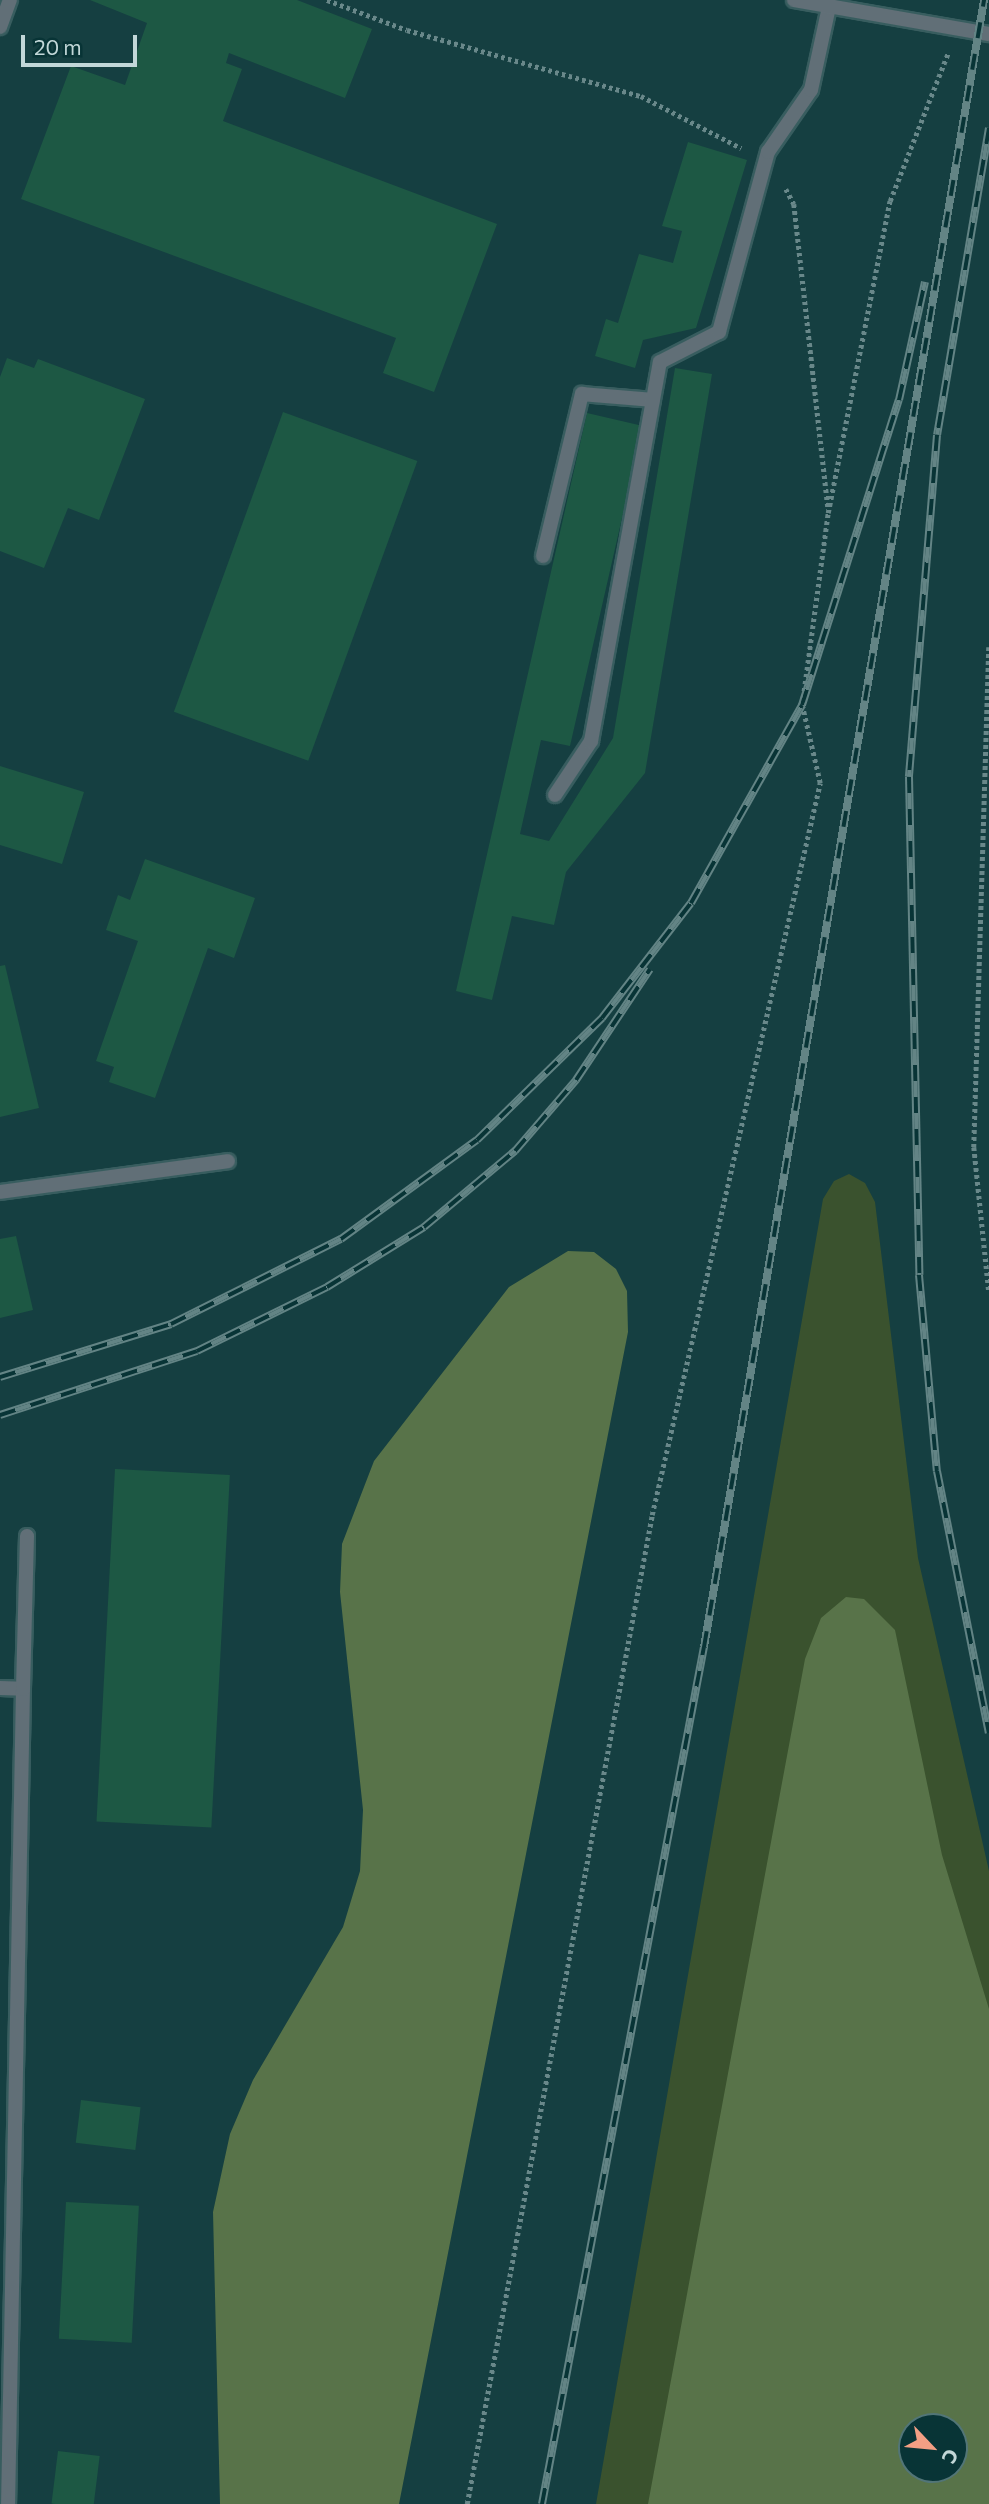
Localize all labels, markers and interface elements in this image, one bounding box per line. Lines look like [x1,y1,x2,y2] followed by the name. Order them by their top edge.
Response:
[24,21,140,65] scale bar
[34,34,82,59] text: 20 m
[898,2413,968,2483] north arrow
[937,2446,964,2467] text: С

